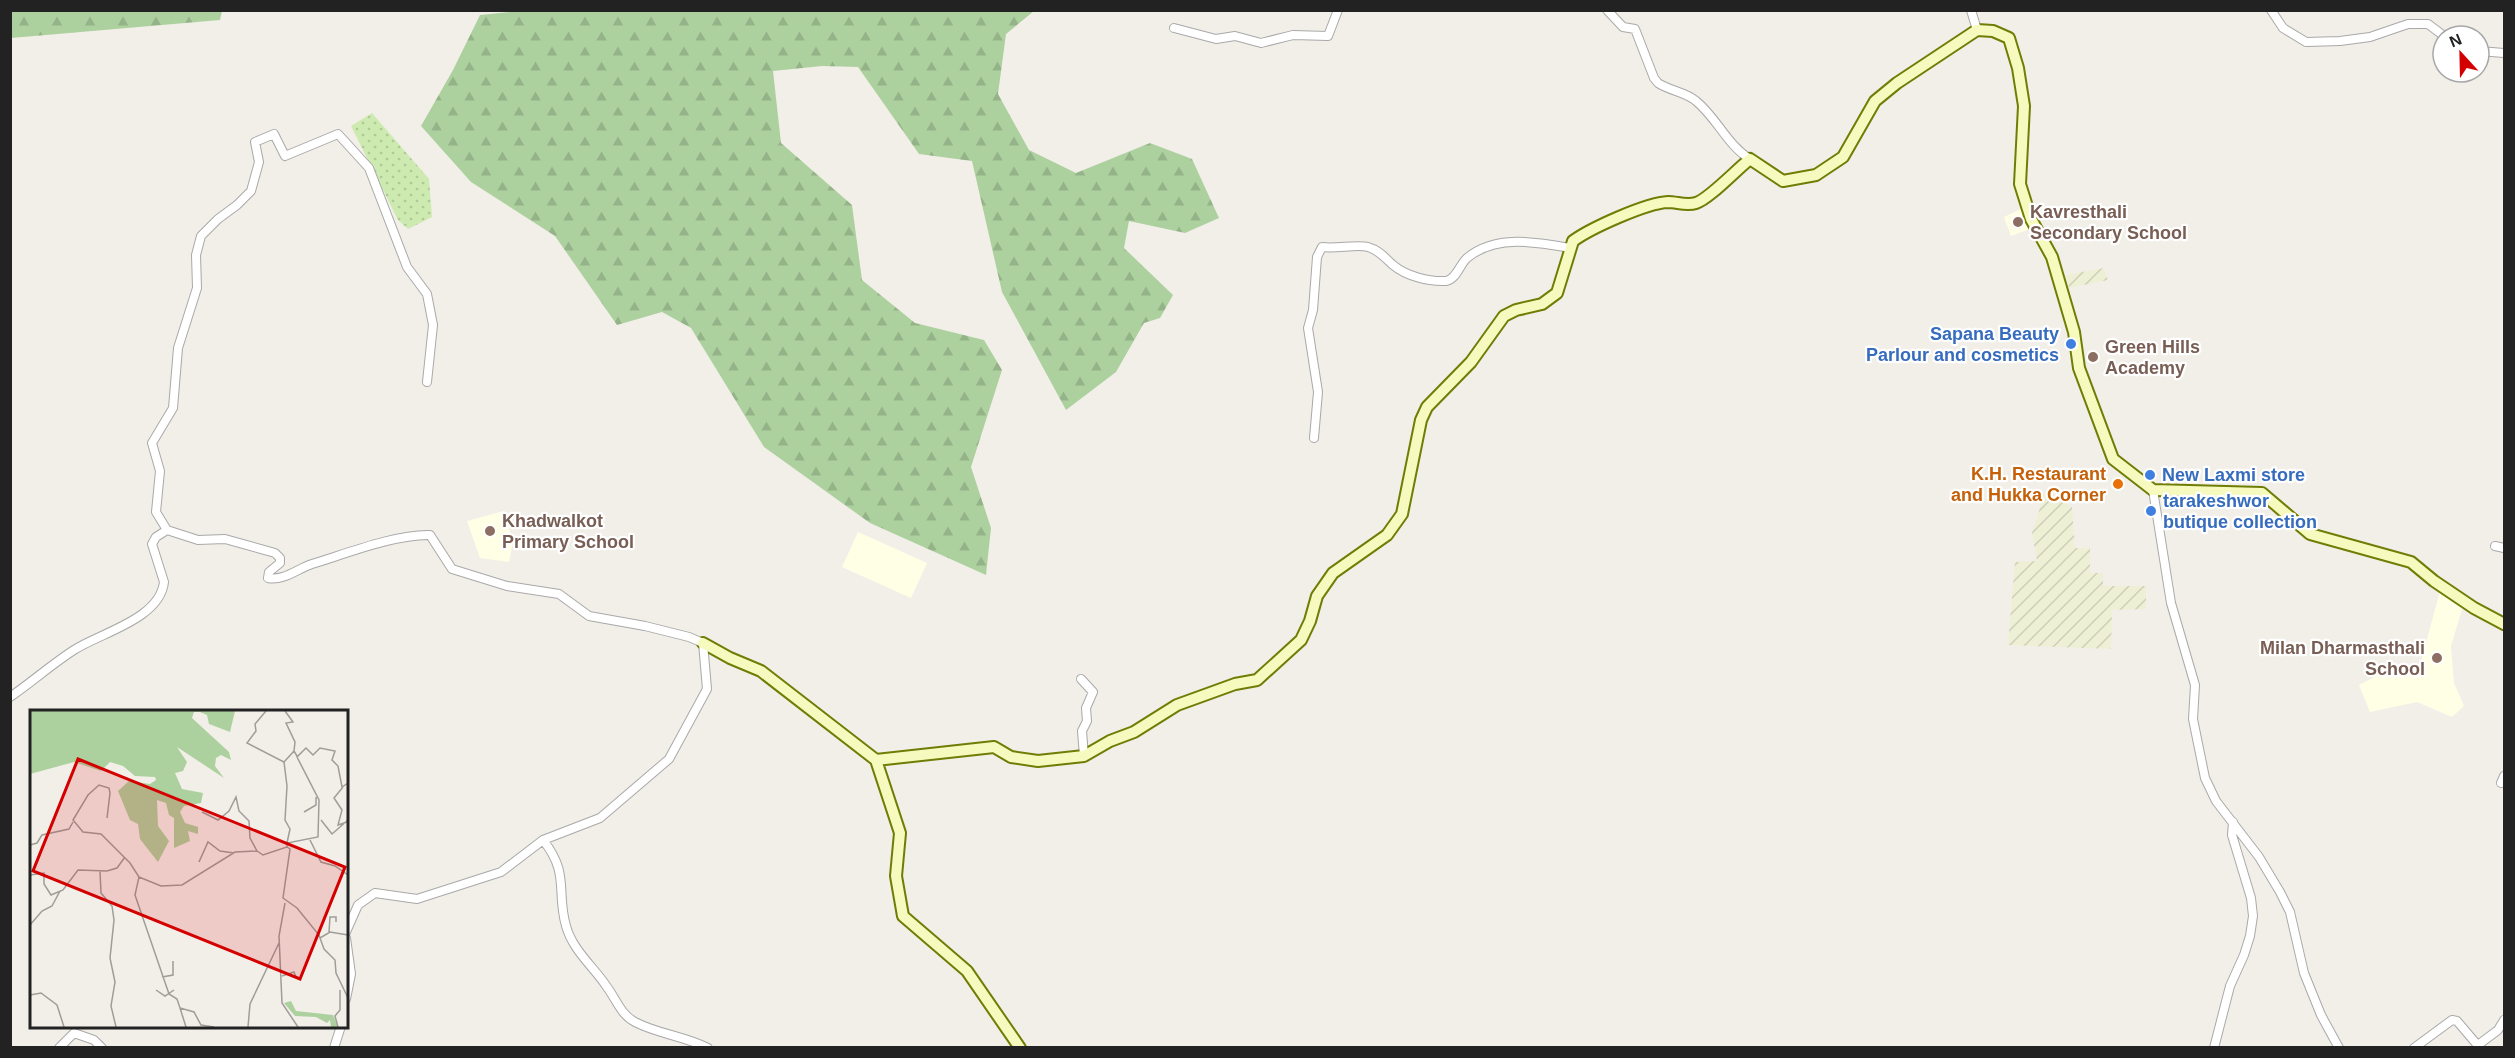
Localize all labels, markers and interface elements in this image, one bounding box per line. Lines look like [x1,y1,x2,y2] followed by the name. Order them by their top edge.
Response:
[2431,24,2491,84] north arrow
[2447,31,2464,51] text: N
[2030,202,2187,243] place label: Kavresthali Secondary School
[2011,215,2025,229] marker: Kavresthali Secondary School
[1866,324,2059,365] place label: Sapana Beauty Parlour and cosmetics
[2064,337,2078,351] marker: Sapana Beauty Parlour and cosmetics
[2105,337,2200,378] place label: Green Hills Academy
[2086,350,2100,364] marker: Green Hills Academy
[1951,464,2106,505] place label: K.H. Restaurant and Hukka Corner
[2162,465,2305,485] place label: New Laxmi store
[2143,468,2157,482] marker: New Laxmi store
[2111,477,2125,491] marker: K.H. Restaurant and Hukka Corner
[2163,491,2317,532] place label: tarakeshwor butique collection
[2144,504,2158,518] marker: tarakeshwor butique collection
[502,511,634,552] place label: Khadwalkot Primary School
[483,524,497,538] marker: Khadwalkot Primary School
[2260,638,2425,679] place label: Milan Dharmasthali School
[2430,651,2444,665] marker: Milan Dharmasthali School
[30,710,348,1028] inset map

